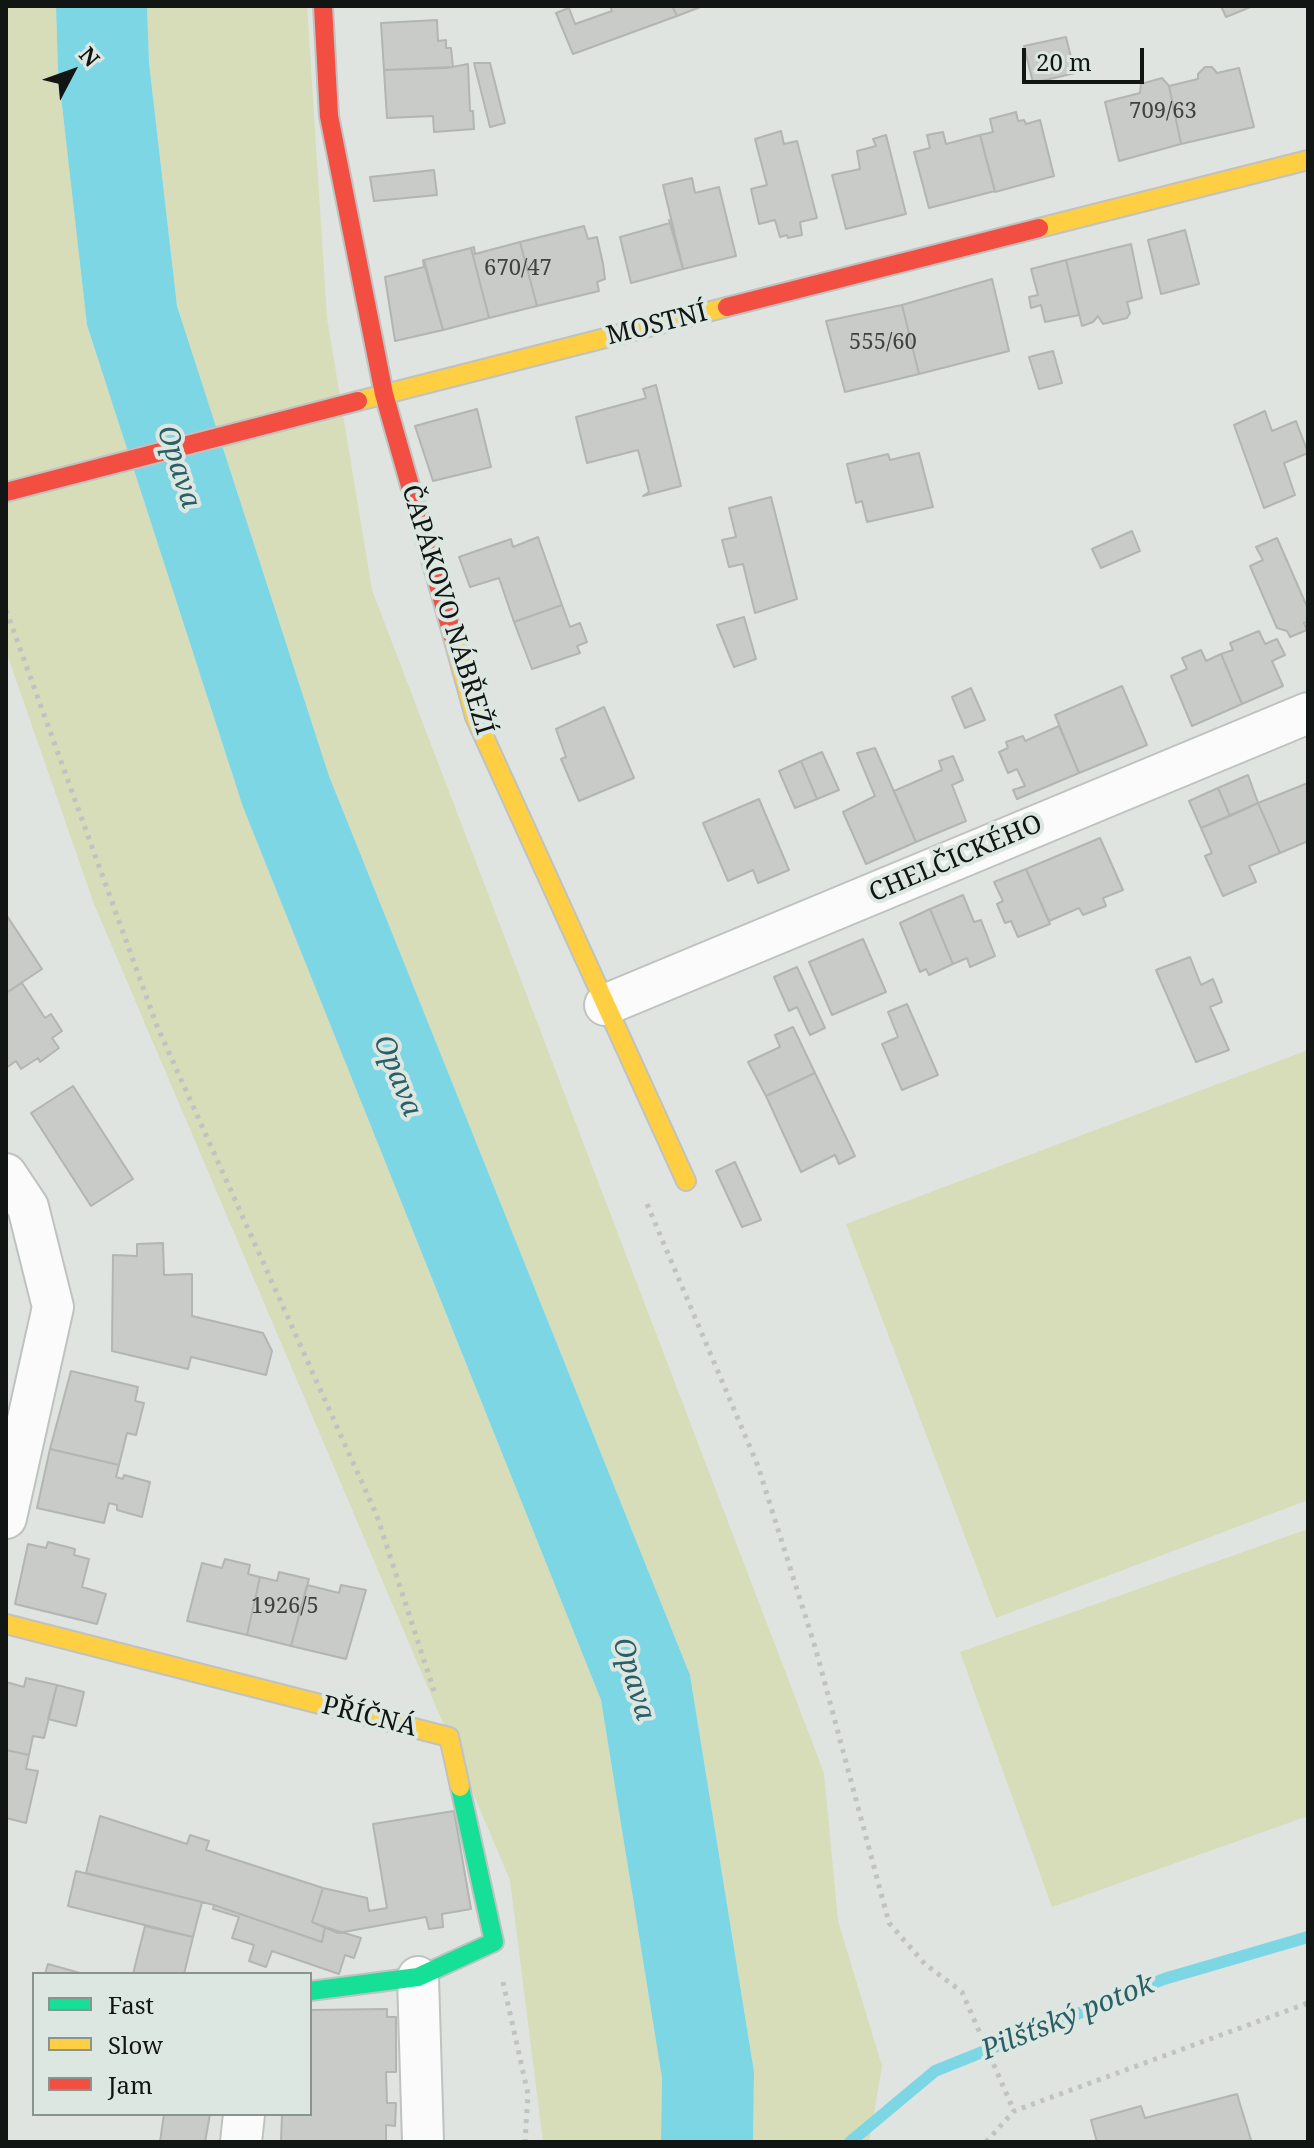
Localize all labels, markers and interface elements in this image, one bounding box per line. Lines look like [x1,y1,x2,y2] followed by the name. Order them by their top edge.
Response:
[32,32,112,112] north arrow
[1026,32,1148,82] scale bar
[73,40,107,73] text: N
[1036,45,1092,78] text: 20 m
[1129,99,1197,125] house number: 709/63
[484,256,552,282] house number: 670/47
[603,297,711,353] street label: MOSTNÍ
[849,330,917,356] house number: 555/60
[149,422,207,512] water label: Opava
[394,481,500,739] street label: ČAPÁKOVO NÁBŘEŽÍ
[865,809,1047,909] street label: CHELČICKÉHO
[366,1031,428,1121] water label: Opava
[251,1594,319,1620] house number: 1926/5
[605,1634,661,1724] water label: Opava
[318,1690,420,1744] street label: PŘÍČNÁ
[977,1968,1159,2068] water label: Pilšťský potok
[32,1972,312,2116] legend
[108,1988,154,2021] text: Fast
[108,2028,163,2061] text: Slow
[108,2068,153,2101] text: Jam

